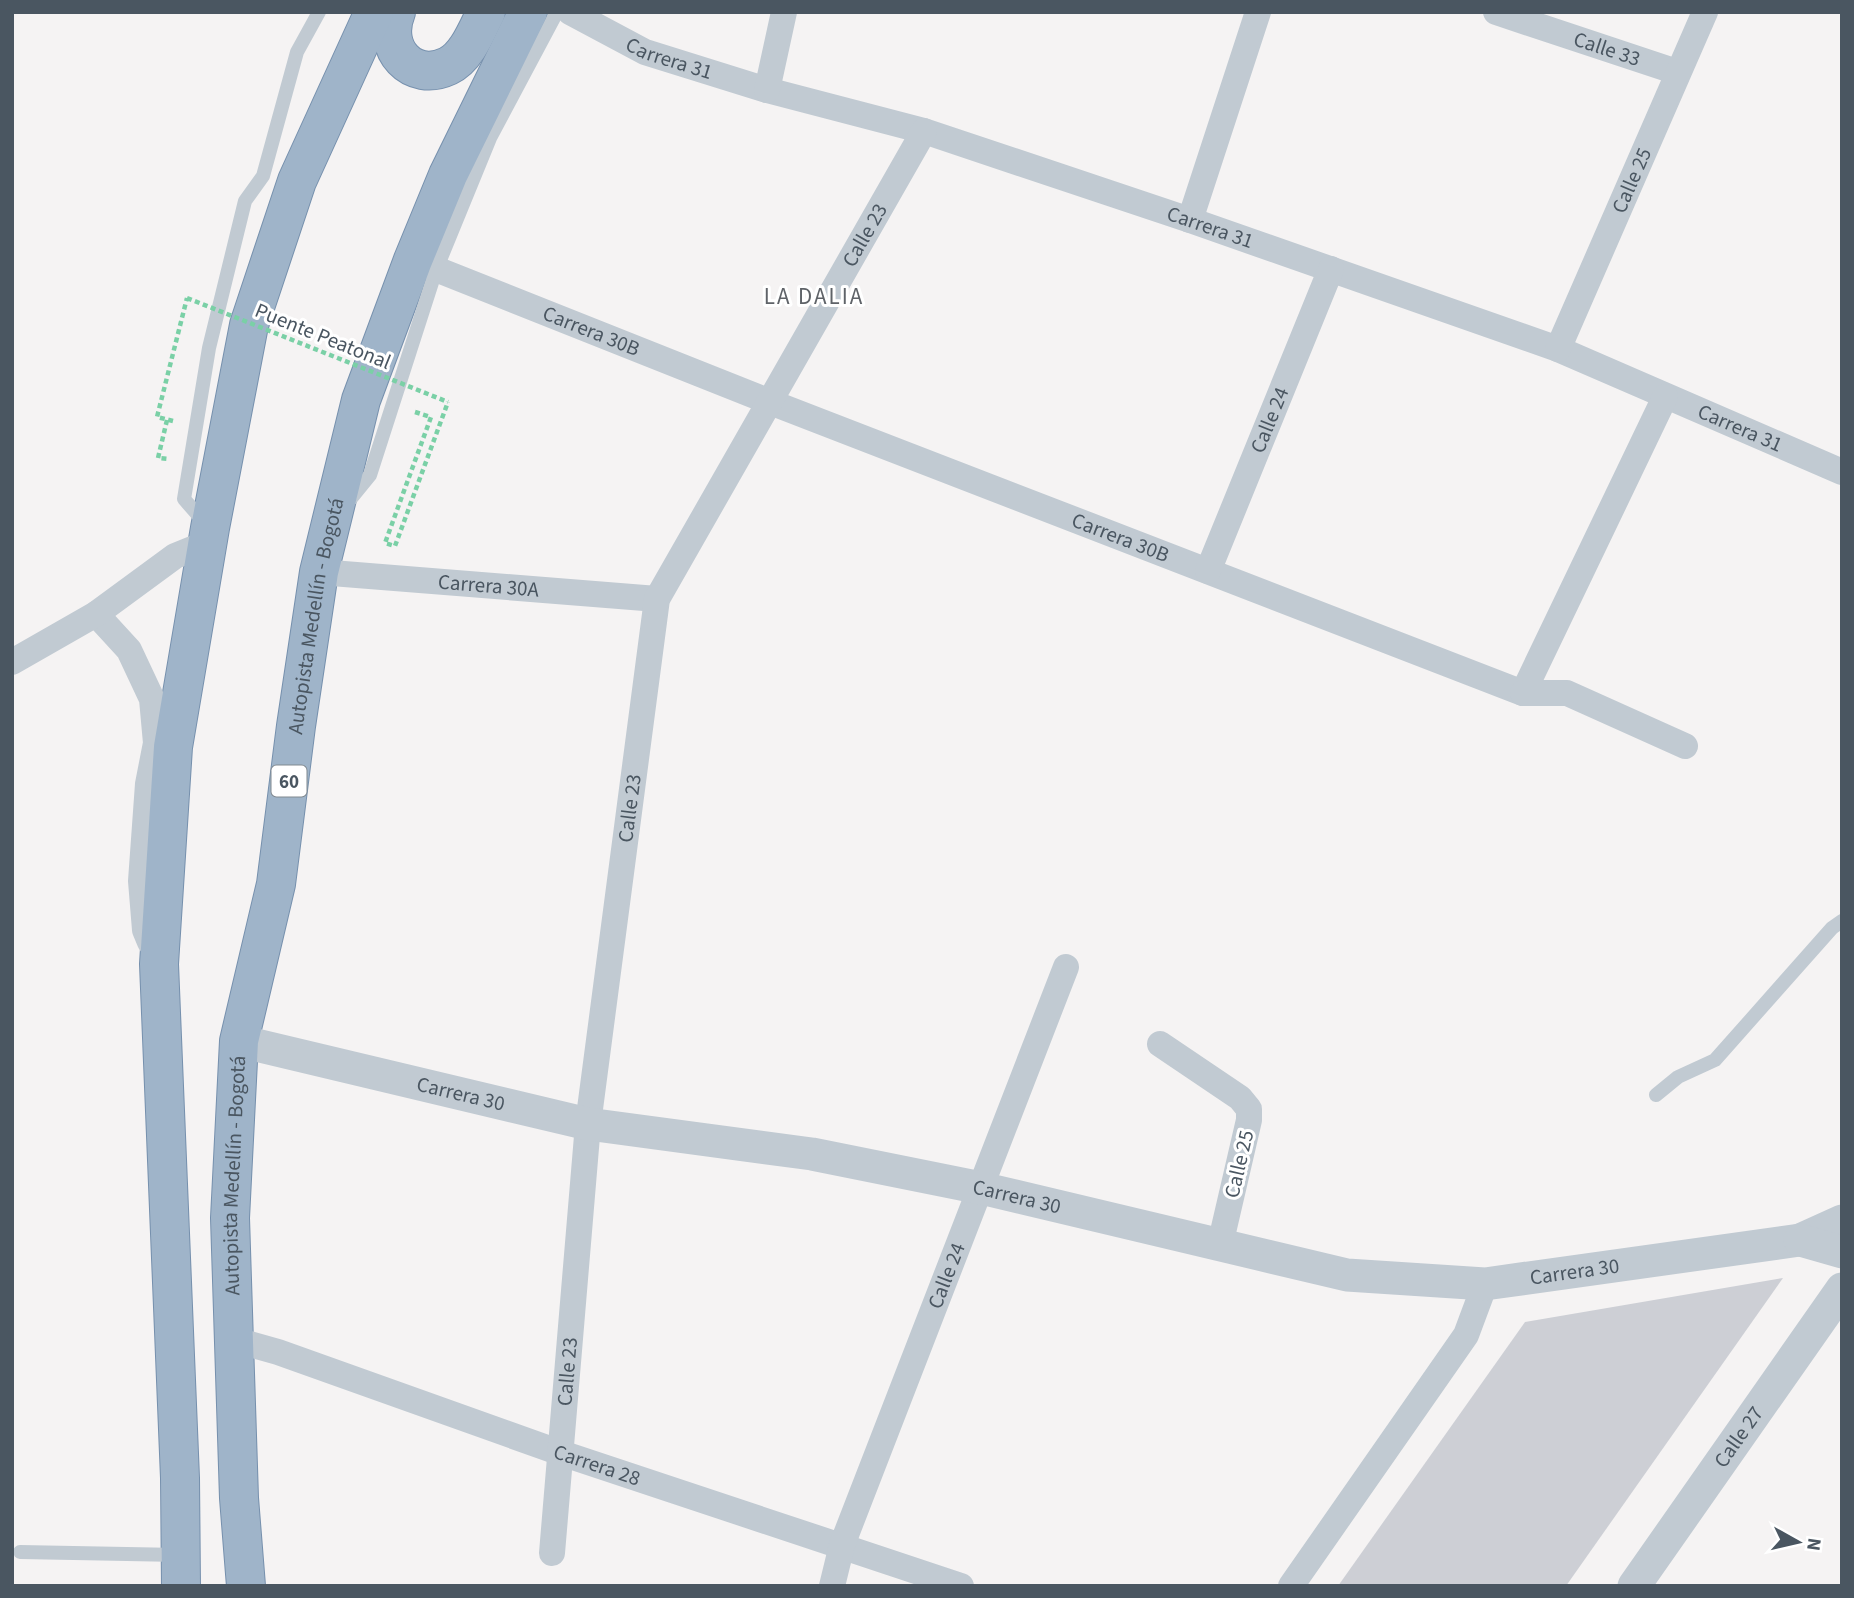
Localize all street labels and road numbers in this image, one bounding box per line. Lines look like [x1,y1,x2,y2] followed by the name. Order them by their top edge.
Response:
[1570,24,1644,74] street label: Calle 33
[620,29,716,87] street label: Carrera 31
[1604,143,1659,218] street label: Calle 25
[835,198,895,272] street label: Calle 23
[1163,198,1258,256] street label: Carrera 31
[251,295,395,377] street label: Puente Peatonal
[538,298,644,364] street label: Carrera 30B
[1243,383,1296,458] street label: Calle 24
[1693,396,1787,460] street label: Carrera 31
[280,495,352,736] street label: Autopista Medellín - Bogotá
[1067,505,1174,570] street label: Carrera 30B
[437,567,541,605] street label: Carrera 30A
[272,766,306,796] road number: 60
[610,772,649,844] street label: Calle 23
[215,1055,253,1296] street label: Autopista Medellín - Bogotá
[414,1069,508,1119] street label: Carrera 30
[1217,1127,1261,1201] street label: Calle 25
[970,1172,1064,1222] street label: Carrera 30
[920,1238,973,1313] street label: Calle 24
[1528,1250,1621,1293] street label: Carrera 30
[549,1336,585,1407] street label: Calle 23
[1706,1400,1770,1474] street label: Calle 27
[549,1437,644,1493] street label: Carrera 28

